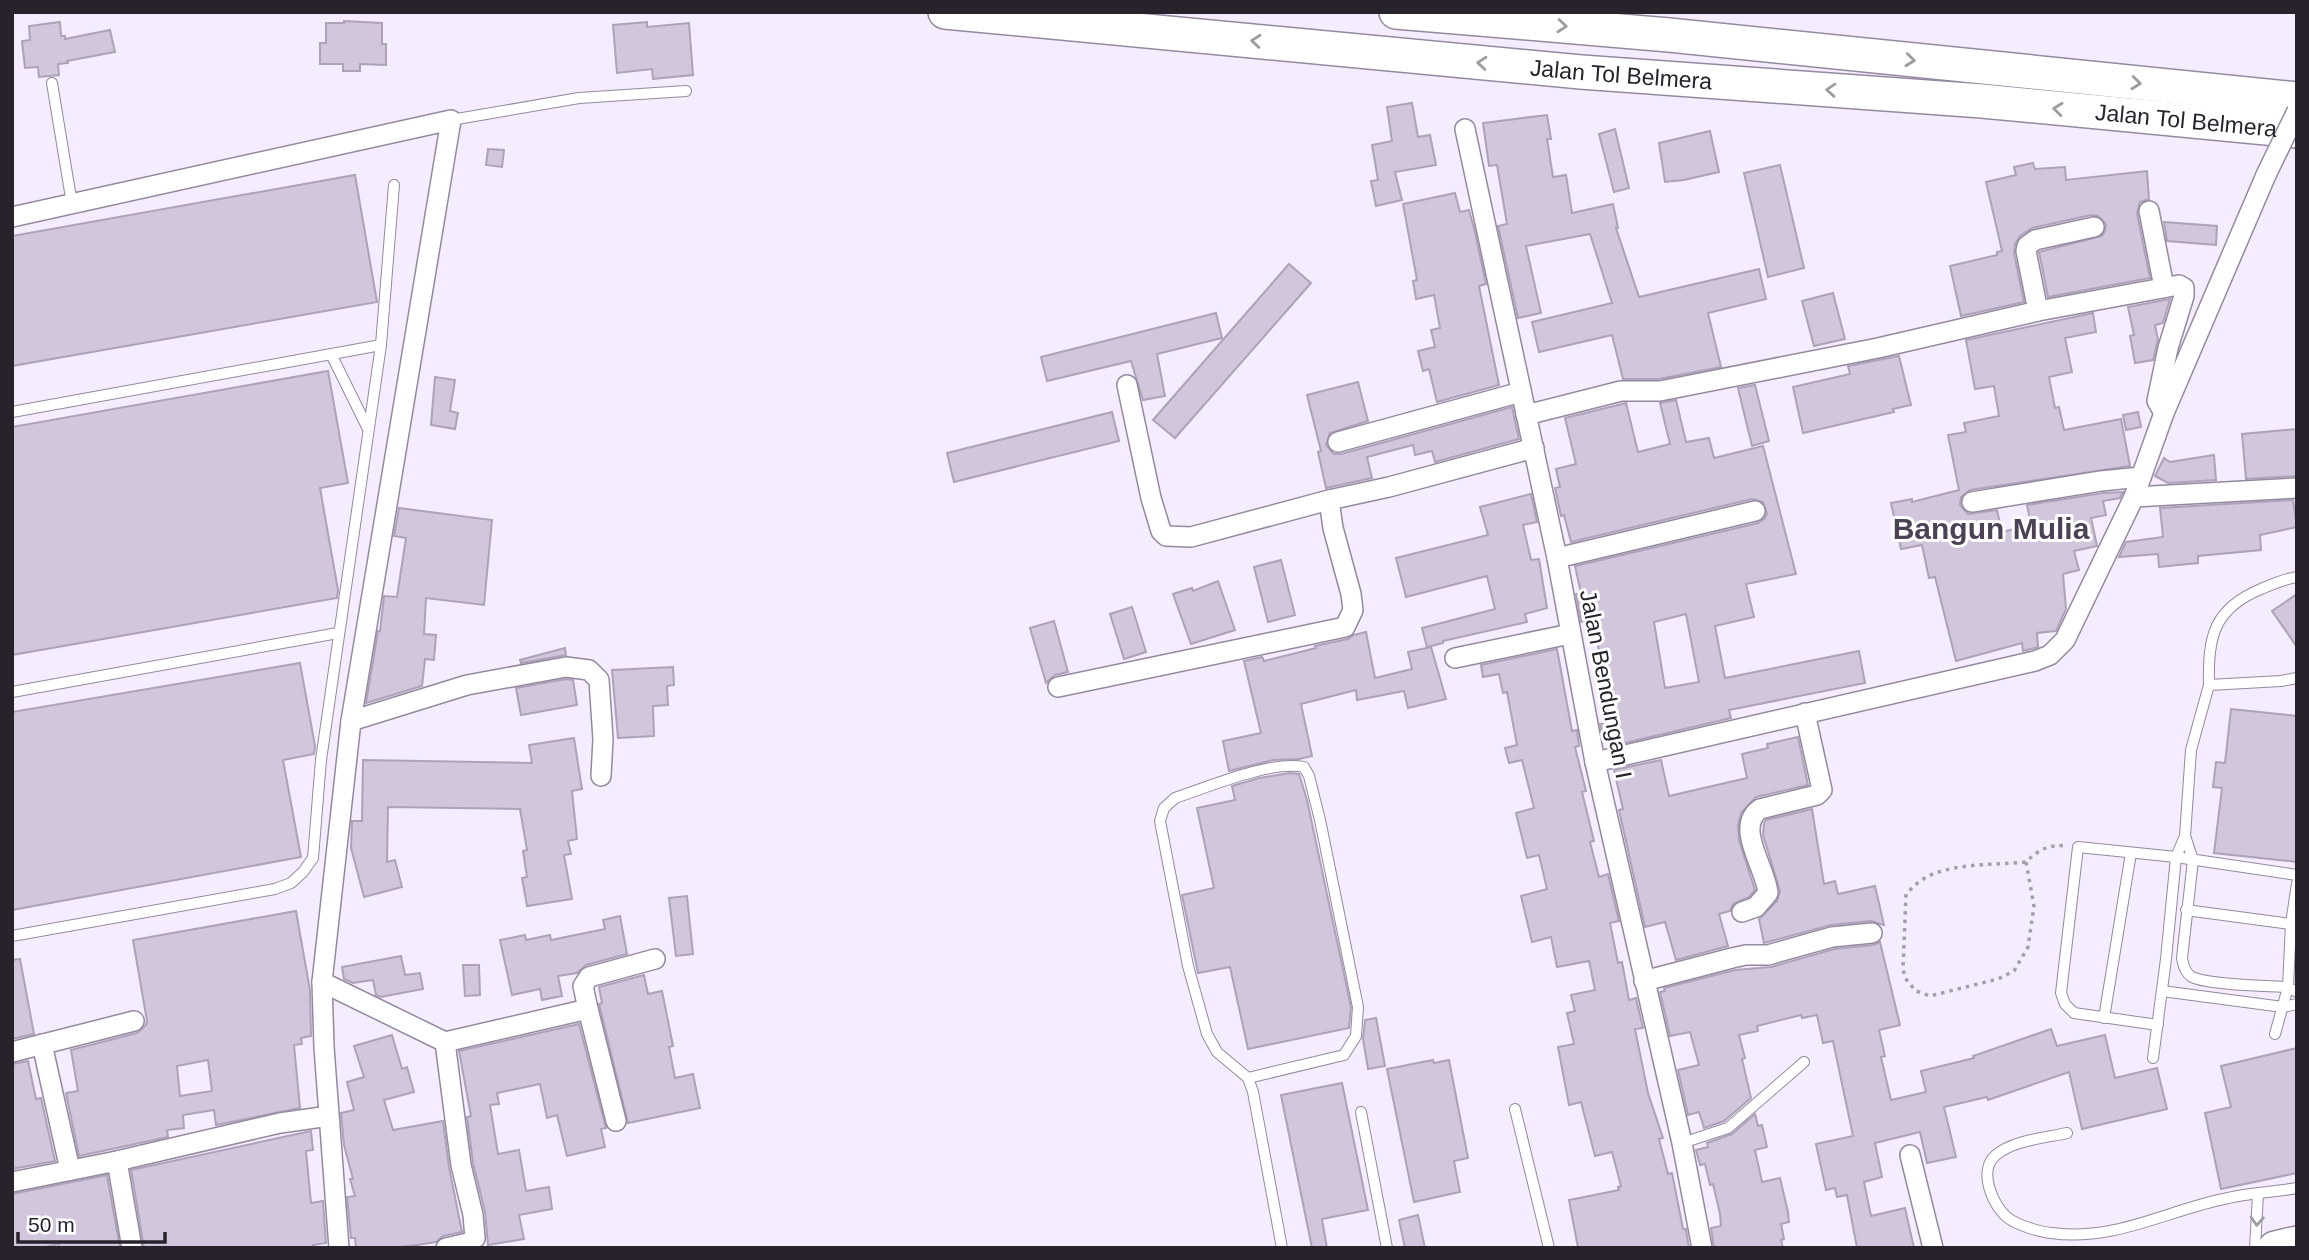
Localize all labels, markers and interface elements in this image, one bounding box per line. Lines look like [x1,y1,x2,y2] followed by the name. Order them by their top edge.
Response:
[1556,18,1567,33] one-way arrow
[1250,34,1262,49] one-way arrow
[1904,52,1916,67] one-way arrow
[1529,54,1713,94] street label: Jalan Tol Belmera
[1477,56,1488,71] one-way arrow
[2130,75,2142,90] one-way arrow
[1826,83,1837,98] one-way arrow
[2094,99,2278,142] street label: Jalan Tol Belmera
[2052,101,2064,116] one-way arrow
[1893,512,2090,545] district label: Bangun Mulia
[1575,587,1637,781] street label: Jalan Bendungan I
[18,1200,164,1244] scale bar
[28,1213,75,1236] text: 50 m
[2249,1215,2264,1226] one-way arrow

